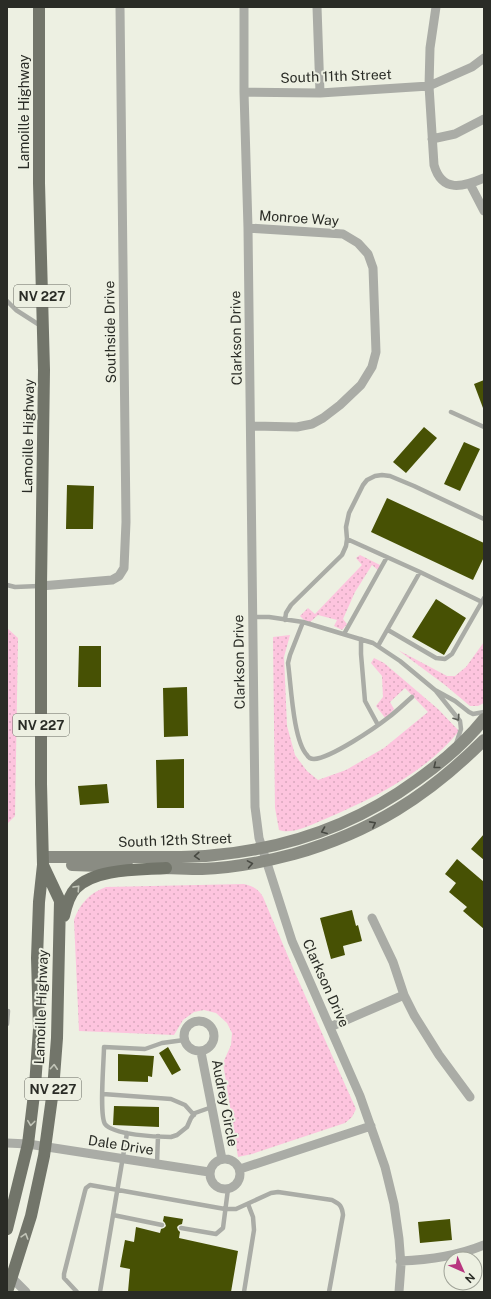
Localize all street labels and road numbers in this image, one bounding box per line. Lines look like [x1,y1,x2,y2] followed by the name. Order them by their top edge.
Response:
[16,54,32,169] street label: Lamoille Highway
[280,66,392,86] street label: South 11th Street
[258,207,340,229] street label: Monroe Way
[101,281,119,383] street label: Southside Drive
[14,285,70,307] road number: NV 227
[227,290,245,385] street label: Clarkson Drive
[19,378,37,494] street label: Lamoille Highway
[230,614,248,709] street label: Clarkson Drive
[13,714,69,736] road number: NV 227
[118,830,232,850] street label: South 12th Street
[299,936,353,1030] street label: Clarkson Drive
[31,949,51,1065] street label: Lamoille Highway
[209,1058,241,1148] street label: Audrey Circle
[25,1078,81,1100] road number: NV 227
[87,1132,155,1158] street label: Dale Drive

